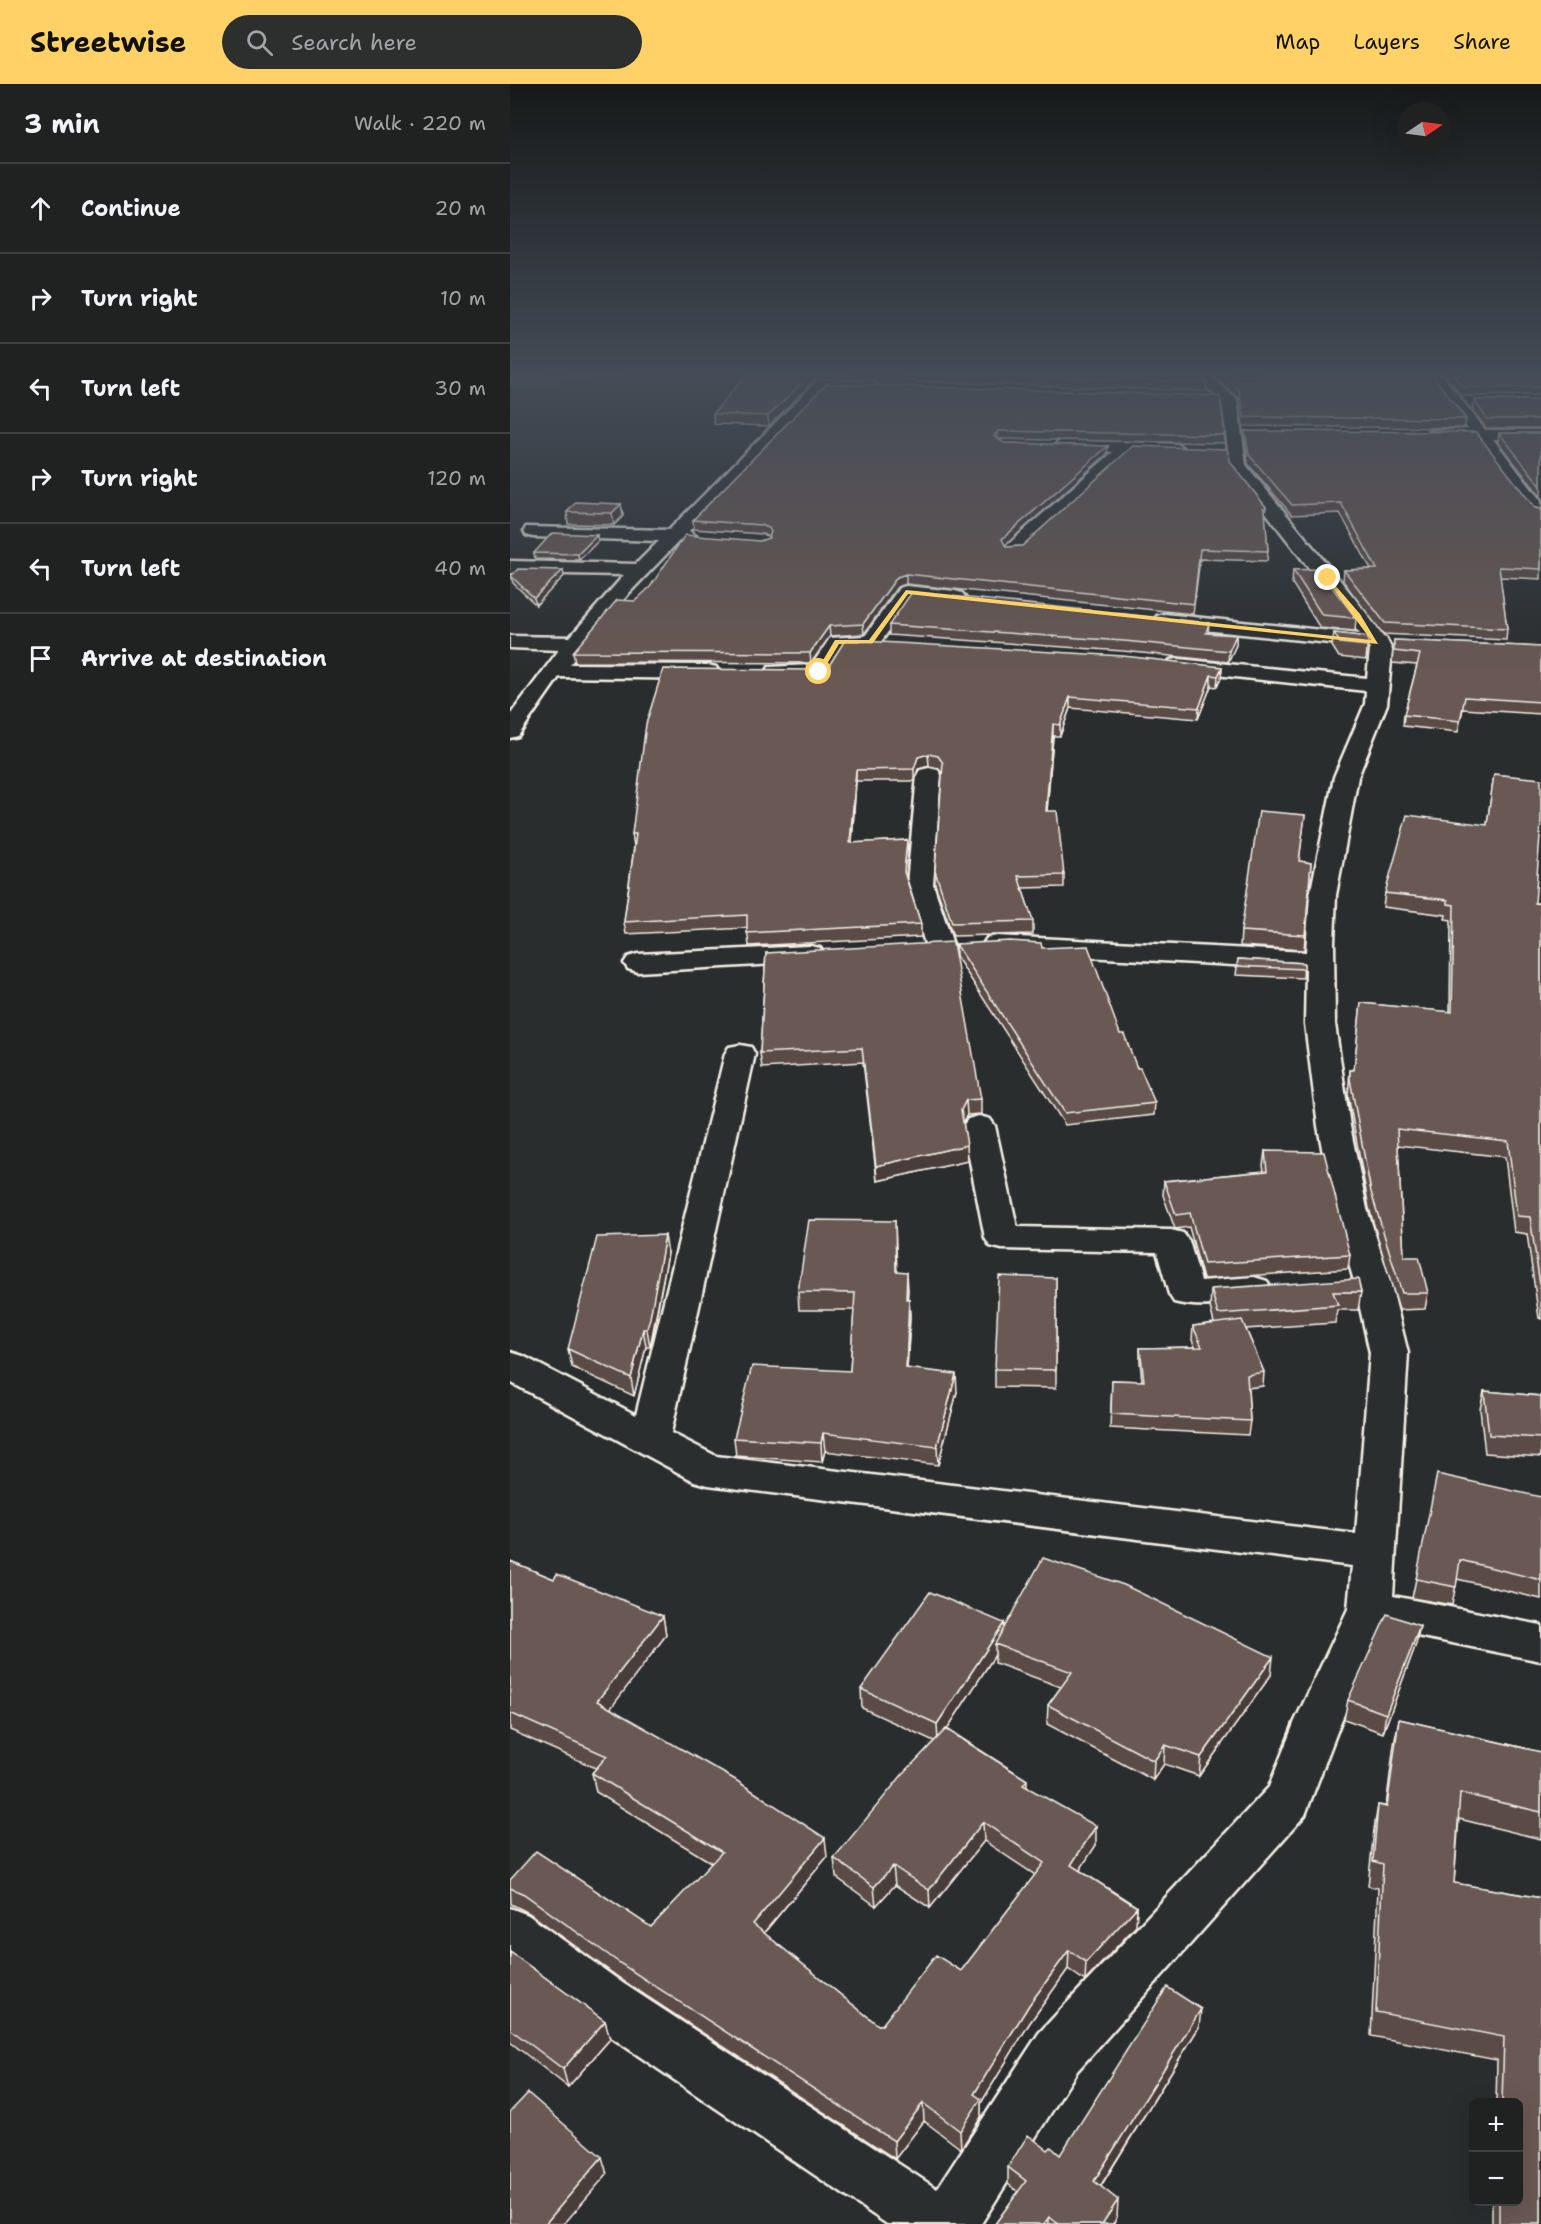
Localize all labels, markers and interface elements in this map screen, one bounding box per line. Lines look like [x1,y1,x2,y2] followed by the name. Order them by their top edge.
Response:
[222,15,642,69] search box
[30,23,186,61] text: Streetwise
[243,26,276,59] icon: search
[291,28,417,57] text: Search here
[1275,28,1320,56] text: Map
[1353,28,1420,56] text: Layers
[1453,28,1511,56] text: Share
[1397,102,1451,156] north arrow
[24,106,100,141] text: 3 min
[354,110,486,136] text: Walk · 220 m
[24,192,57,225] icon: ahead
[81,194,181,223] text: Continue
[435,195,486,221] text: 20 m
[24,282,57,315] icon: right
[81,284,198,313] text: Turn right
[440,285,486,311] text: 10 m
[24,372,57,405] icon: left
[81,374,180,403] text: Turn left
[434,375,486,401] text: 30 m
[24,462,57,495] icon: right
[81,464,198,493] text: Turn right
[427,465,486,491] text: 120 m
[24,552,57,585] icon: left
[81,554,180,583] text: Turn left
[434,555,486,581] text: 40 m
[1314,564,1340,590] route end
[24,642,57,675] icon: arrive
[81,644,327,673] text: Arrive at destination
[805,658,831,684] route start
[1469,2098,1523,2206] map controls
[1469,2098,1523,2152] button: +
[1469,2152,1523,2206] button: −

